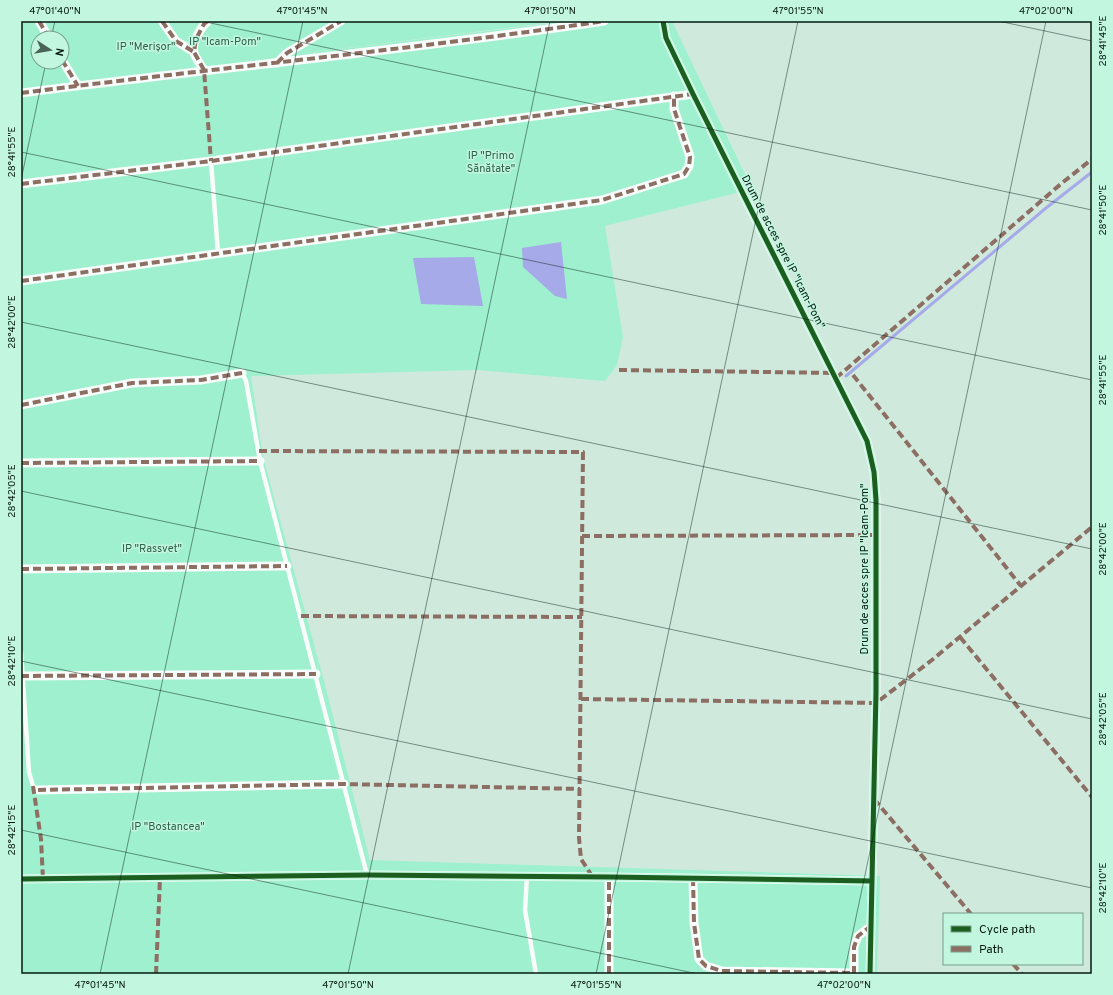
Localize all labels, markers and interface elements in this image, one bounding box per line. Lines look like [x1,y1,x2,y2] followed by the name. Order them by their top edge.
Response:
[29,5,81,18] text: 47°01'40"N
[276,5,328,18] text: 47°01'45"N
[524,5,576,18] text: 47°01'50"N
[772,5,824,18] text: 47°01'55"N
[1019,5,1073,18] text: 47°02'00"N
[1097,16,1110,66] text: 28°41'45"E
[30,30,70,70] north arrow
[189,35,261,49] park label: IP "Icam-Pom"
[117,40,175,54] park label: IP "Merișor"
[51,47,66,57] text: N
[6,127,19,177] text: 28°41'55"E
[467,149,515,176] park label: IP "Primo Sănătate"
[738,173,828,331] street label: Drum de acces spre IP "Icam-Pom"
[1097,184,1110,236] text: 28°41'50"E
[6,295,19,349] text: 28°42'00"E
[1097,355,1110,405] text: 28°41'55"E
[6,464,19,518] text: 28°42'05"E
[858,484,872,654] street label: Drum de acces spre IP "Icam-Pom"
[1097,522,1110,576] text: 28°42'00"E
[122,542,182,556] park label: IP "Rassvet"
[6,636,19,686] text: 28°42'10"E
[1097,692,1110,746] text: 28°42'05"E
[6,805,19,855] text: 28°42'15"E
[131,820,205,834] park label: IP "Bostancea"
[1097,863,1110,913] text: 28°42'10"E
[943,913,1083,965] legend
[979,922,1036,938] text: Cycle path
[979,942,1004,958] text: Path
[74,979,126,992] text: 47°01'45"N
[322,979,374,992] text: 47°01'50"N
[570,979,622,992] text: 47°01'55"N
[817,979,871,992] text: 47°02'00"N

